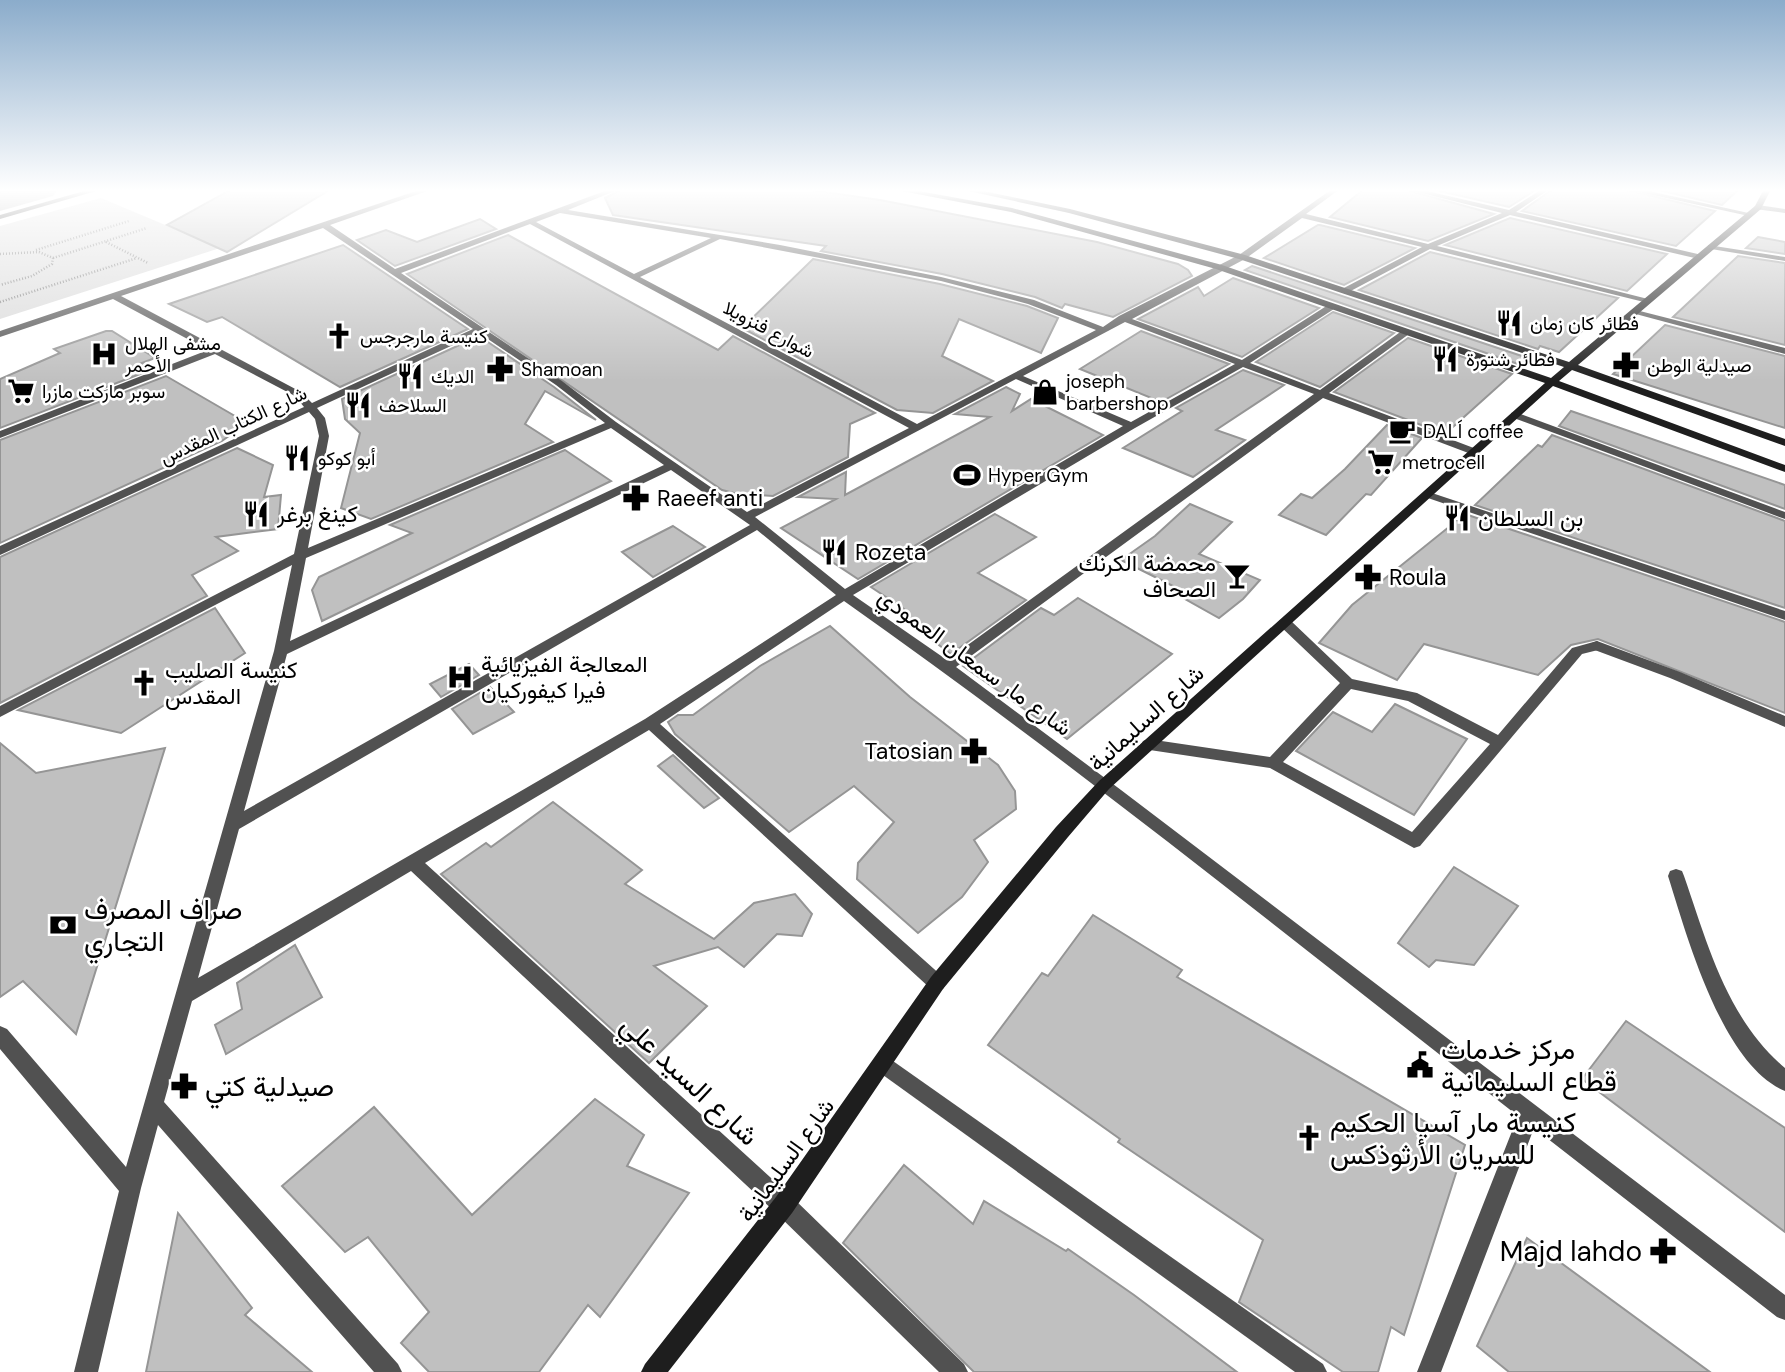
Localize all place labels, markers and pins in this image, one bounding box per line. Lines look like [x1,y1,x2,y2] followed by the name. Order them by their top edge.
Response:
[1494,308,1524,338] restaurant icon: فطائر كان زمان
[1530,311,1639,336] place label: فطائر كان زمان
[324,321,354,351] church icon: كنيسة مارجرجس
[360,324,488,349] place label: كنيسة مارجرجس
[124,331,221,378] place label: مشفى الهلال الأحمر
[89,339,119,369] hospital icon: مشفى الهلال الأحمر
[1430,344,1460,374] restaurant icon: فطائر شتورة
[1466,347,1555,372] place label: فطائر شتورة
[1611,350,1641,380] pharmacy icon: صيدلية الوطن
[1647,353,1752,378] place label: صيدلية الوطن
[485,354,515,384] pharmacy icon: Shamoan
[521,357,603,382] place label: Shamoan
[395,361,425,391] restaurant icon: الديك
[431,364,474,389] place label: الديك
[1065,369,1169,416] place label: joseph barbershop
[6,376,36,406] supermarket icon: سوبر ماركت مازرا
[1030,377,1060,407] shop icon: joseph barbershop
[42,379,165,404] place label: سوبر ماركت مازرا
[343,390,373,420] restaurant icon: السلاحف
[379,393,447,418] place label: السلاحف
[1387,416,1417,446] cafe icon: DALÍ coffee
[1423,419,1524,444] place label: DALÍ coffee
[282,443,312,473] restaurant icon: أبو كوكو
[318,446,375,471] place label: أبو كوكو
[1366,447,1396,477] supermarket icon: metrocell
[1402,450,1485,475] place label: metrocell
[952,460,982,490] sports icon: Hyper Gym
[988,463,1088,488] place label: Hyper Gym
[621,483,651,513] pharmacy icon: Raeef anti
[657,483,763,513] place label: Raeef anti
[241,499,271,529] restaurant icon: كينغ برغر
[276,499,358,530] place label: كينغ برغر
[1442,503,1472,533] restaurant icon: بن السلطان
[1478,503,1583,533] place label: بن السلطان
[819,537,849,567] restaurant icon: Rozeta
[855,537,926,567] place label: Rozeta
[1079,548,1216,604] place label: محمضة الكرنك الصحاف
[1222,561,1252,591] bar icon: محمضة الكرنك الصحاف
[1353,562,1383,592] pharmacy icon: Roula
[1389,562,1446,592] place label: Roula
[481,649,648,705] place label: المعالجة الفيزيائية فيرا كيفوركيان
[165,655,298,711] place label: كنيسة الصليب المقدس
[445,662,475,692] hospital icon: المعالجة الفيزيائية فيرا كيفوركيان
[129,668,159,698] church icon: كنيسة الصليب المقدس
[864,736,953,766] place label: Tatosian
[959,736,989,766] pharmacy icon: Tatosian
[84,891,242,964] place label: صراف المصرف التجاري
[48,910,78,940] bank icon: صراف المصرف التجاري
[1441,1031,1617,1100] place label: مركز خدمات قطاع السليمانية
[1405,1050,1435,1080] public building icon: مركز خدمات قطاع السليمانية
[205,1068,334,1109] place label: صيدلية كتي
[169,1071,199,1101] pharmacy icon: صيدلية كتي
[1330,1104,1576,1173] place label: كنيسة مار آسيا الحكيم للسريان الأرثوذكس
[1294,1123,1324,1153] church icon: كنيسة مار آسيا الحكيم للسريان الأرثوذكس
[1500,1233,1642,1270] place label: Majd lahdo
[1648,1236,1678,1266] pharmacy icon: Majd lahdo

